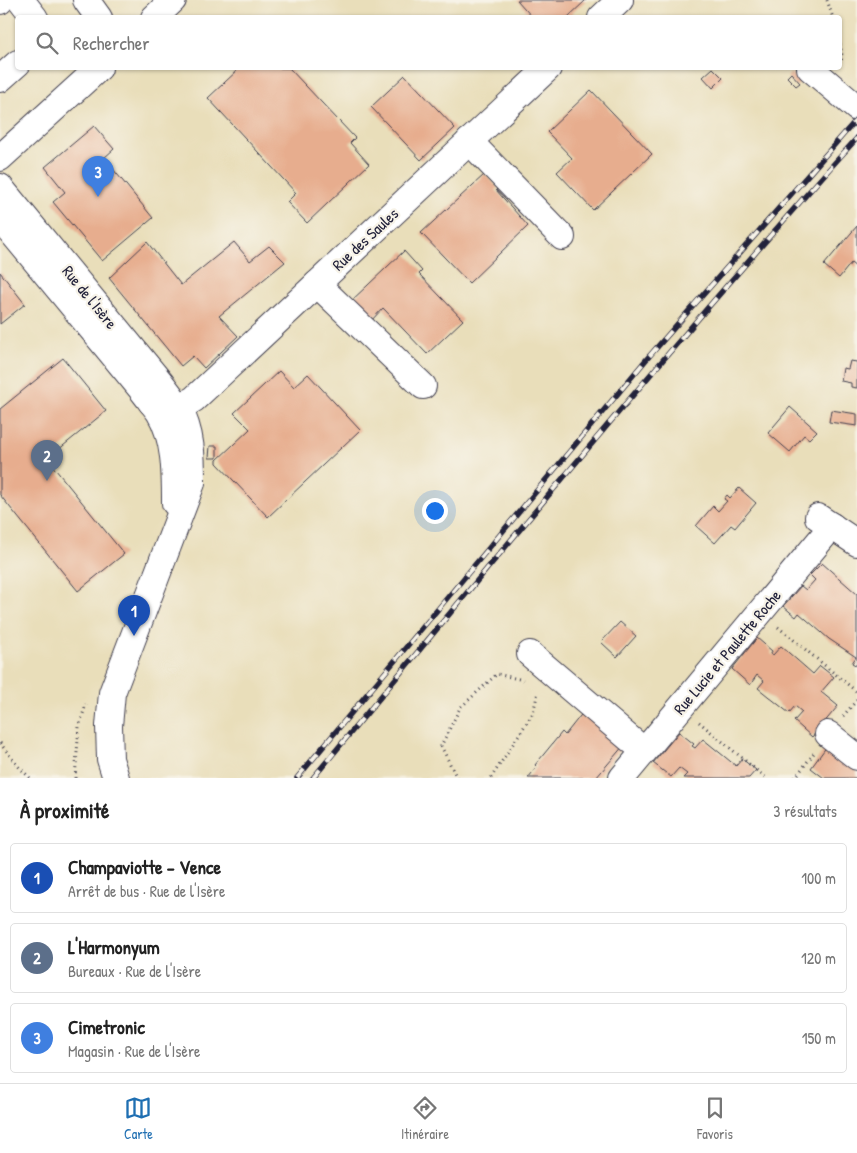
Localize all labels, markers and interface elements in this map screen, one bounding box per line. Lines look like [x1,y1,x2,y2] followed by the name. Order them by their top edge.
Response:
[15,15,842,70] search box
[33,29,61,57] icon: search
[73,30,150,56] text: Rechercher
[82,156,114,197] pin: 3
[327,203,403,275] street label: Rue des Saules
[58,261,123,334] street label: Rue de l'Isère
[31,440,63,481] pin: 2
[422,498,448,524] your location
[668,584,786,719] street label: Rue Lucie et Paulette Roche
[118,595,150,636] pin: 1
[20,796,109,825] text: À proximité
[773,800,837,822] text: 3 résultats
[68,854,221,880] text: Champaviotte – Vence
[34,867,40,889] text: 1
[801,867,836,889] text: 100 m
[68,880,225,902] text: Arrêt de bus · Rue de l'Isère
[68,934,160,960] text: L'Harmonyum
[33,947,41,969] text: 2
[801,947,836,969] text: 120 m
[68,960,201,982] text: Bureaux · Rue de l'Isère
[68,1014,145,1040] text: Cimetronic
[33,1027,41,1049] text: 3
[802,1027,836,1049] text: 150 m
[68,1040,200,1062] text: Magasin · Rue de l'Isère
[124,1094,153,1143] tab: Carte
[401,1094,449,1143] tab: Itinéraire
[697,1094,733,1143] tab: Favoris

